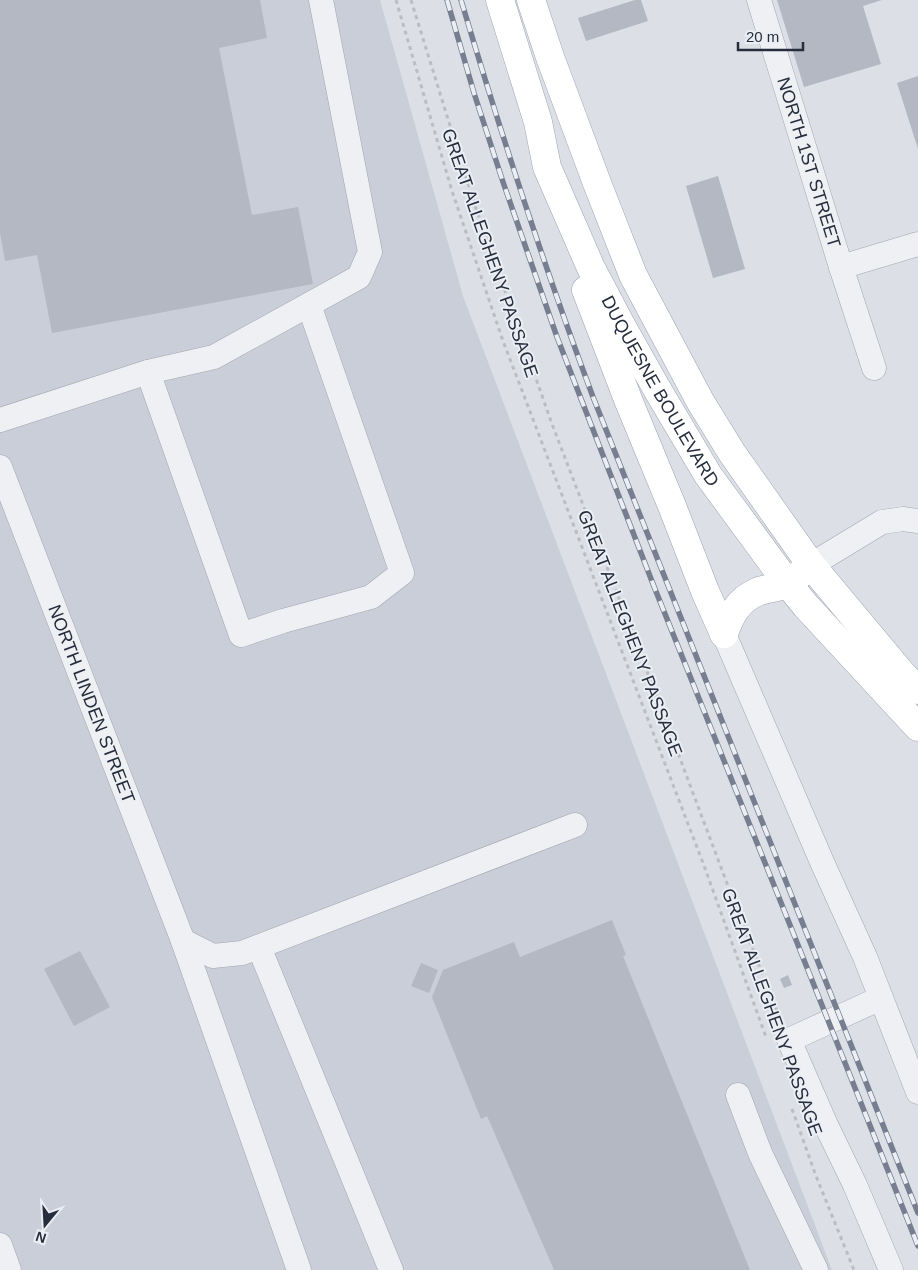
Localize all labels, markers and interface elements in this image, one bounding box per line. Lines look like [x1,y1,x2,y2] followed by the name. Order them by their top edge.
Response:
[738,20,803,52] scale bar
[746,28,779,45] text: 20 m
[773,75,845,250] street label: NORTH 1ST STREET
[438,126,542,380] street label: GREAT ALLEGHENY PASSAGE
[597,292,723,490] street label: DUQUESNE BOULEVARD
[574,507,686,759] street label: GREAT ALLEGHENY PASSAGE
[44,602,139,806] street label: NORTH LINDEN STREET
[718,886,826,1138] street label: GREAT ALLEGHENY PASSAGE
[20,1200,70,1250] north arrow
[34,1228,48,1247] text: N

